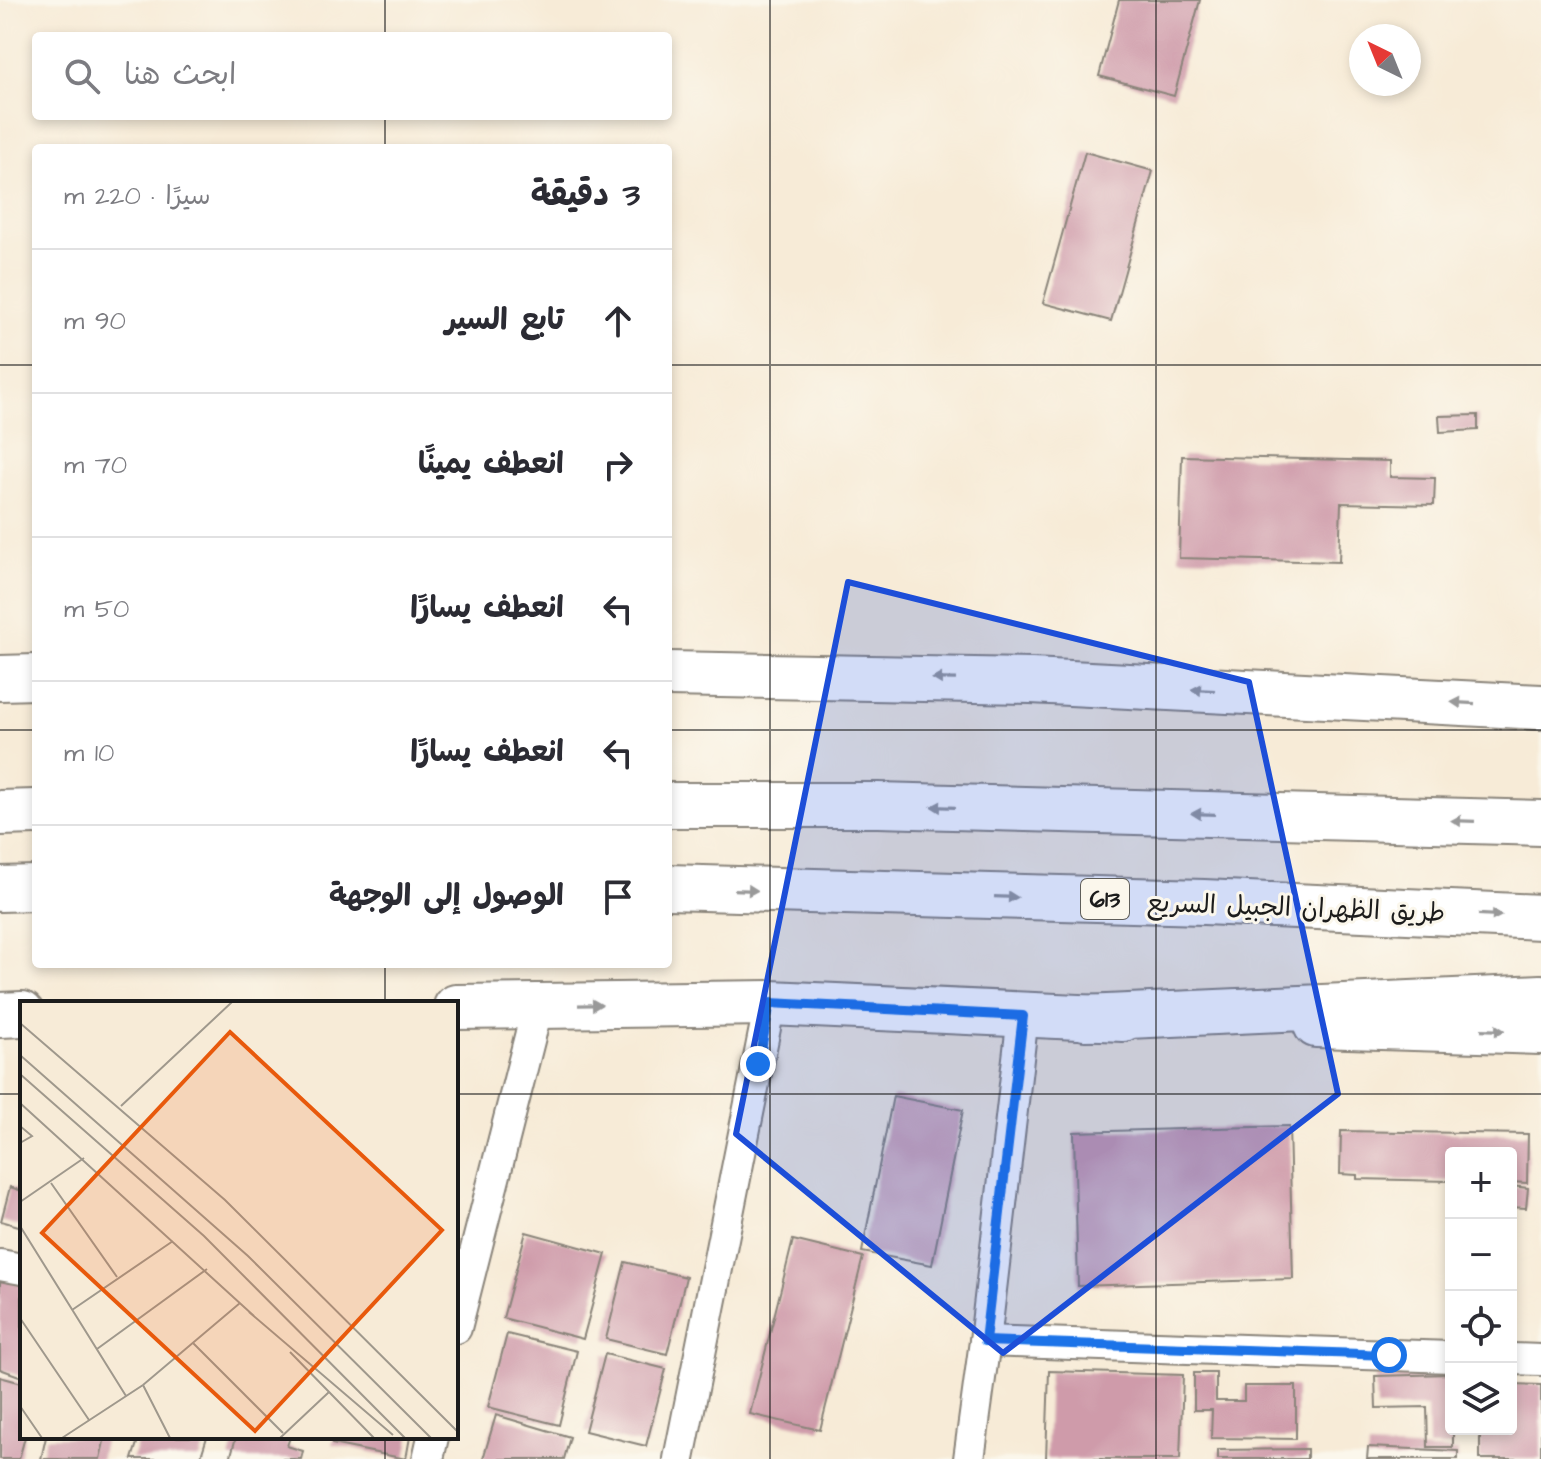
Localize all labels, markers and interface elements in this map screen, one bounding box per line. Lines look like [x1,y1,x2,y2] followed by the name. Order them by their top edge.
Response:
[1349,24,1421,96] north arrow
[32,32,672,120] search box
[60,54,104,98] icon: search
[124,54,236,96] text: ابحث هنا
[531,171,640,219] text: 3 دقيقة
[64,178,211,214] text: سيرًا · 220 m
[445,299,564,341] text: تابع السير
[596,299,640,343] icon: ahead
[64,303,126,339] text: 90 m
[418,443,564,485] text: انعطف يمينًا
[596,443,640,487] icon: right
[64,447,127,483] text: 70 m
[410,587,564,629] text: انعطف يسارًا
[596,587,640,631] icon: left
[64,591,129,627] text: 50 m
[931,673,956,685] one-way arrow
[1190,683,1215,696] one-way arrow
[1450,696,1475,709] one-way arrow
[410,731,564,773] text: انعطف يسارًا
[596,731,640,775] icon: left
[64,735,114,771] text: 10 m
[930,800,955,813] one-way arrow
[1190,807,1215,820] one-way arrow
[1450,814,1475,827] one-way arrow
[329,875,564,917] text: الوصول إلى الوجهة
[596,875,640,919] icon: arrive
[1081,879,1129,919] road number: 613
[734,883,759,896] one-way arrow
[1146,885,1446,931] street label: طريق الظهران الجبيل السريع
[994,890,1019,903] one-way arrow
[1477,909,1502,922] one-way arrow
[578,999,603,1011] one-way arrow
[20,1001,458,1439] inset map
[1481,1024,1506,1037] one-way arrow
[740,1046,776,1082] route end
[1445,1147,1517,1435] map controls
[1445,1147,1517,1219] button: +
[1445,1219,1517,1291] button: −
[1445,1291,1517,1363] button: locate
[1371,1337,1407,1373] route start
[1445,1363,1517,1435] button: layers

